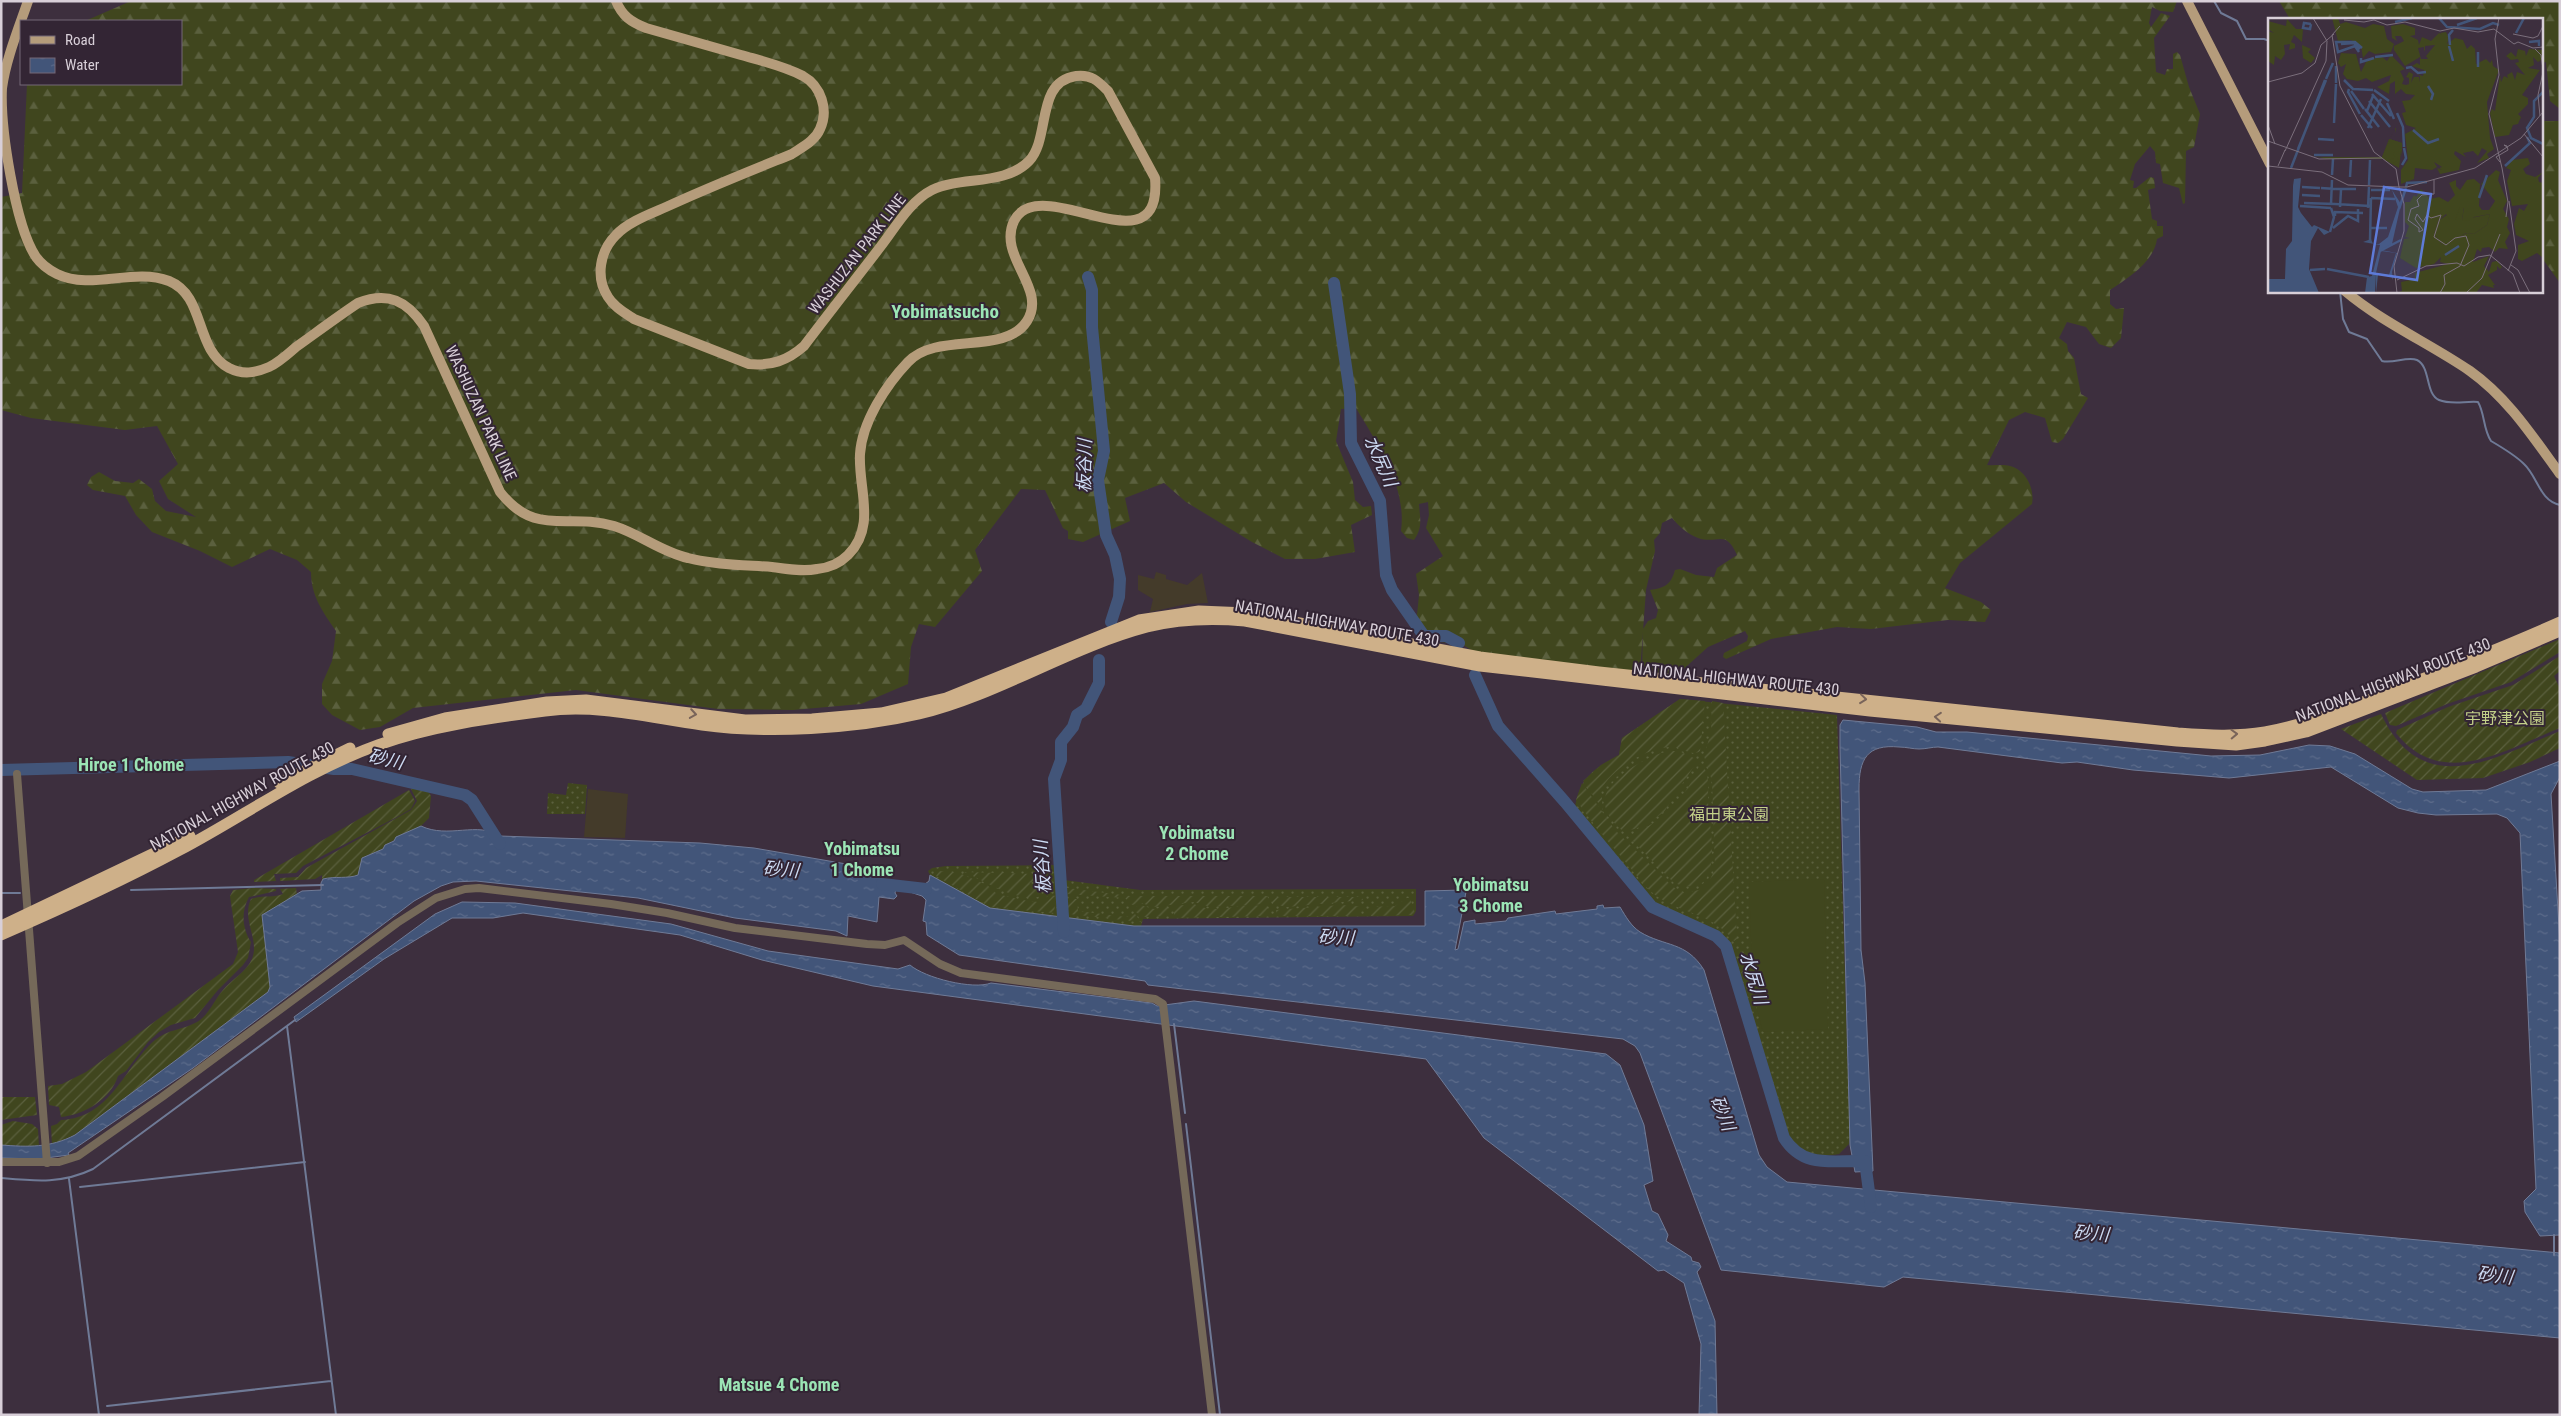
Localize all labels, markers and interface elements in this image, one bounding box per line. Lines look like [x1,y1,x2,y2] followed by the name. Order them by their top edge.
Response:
[2268,18,2544,292] inset map
[20,20,182,85] legend
[65,31,95,49] text: Road
[65,56,100,74] text: Water
[804,190,910,318] street label: WASHUZAN PARK LINE
[891,300,999,323] district label: Yobimatsucho
[441,342,521,484] street label: WASHUZAN PARK LINE
[1360,432,1402,492] water label: 水尻川
[1073,437,1095,493] water label: 板谷川
[1233,596,1441,650] street label: NATIONAL HIGHWAY ROUTE 430
[2293,634,2493,726] street label: NATIONAL HIGHWAY ROUTE 430
[1632,659,1840,699] street label: NATIONAL HIGHWAY ROUTE 430
[1860,693,1868,704] one-way arrow
[690,708,698,719] one-way arrow
[2465,709,2545,728] park label: 宇野津公園
[1934,711,1942,722] one-way arrow
[2230,729,2238,740] one-way arrow
[147,737,337,855] street label: NATIONAL HIGHWAY ROUTE 430
[366,745,408,774] water label: 砂川
[78,754,184,775] district label: Hiroe 1 Chome
[1689,805,1769,824] park label: 福田東公園
[1159,822,1235,864] district label: Yobimatsu 2 Chome
[1030,837,1054,895] water label: 板谷川
[824,838,900,880] district label: Yobimatsu 1 Chome
[762,857,802,881] water label: 砂川
[1453,874,1529,916] district label: Yobimatsu 3 Chome
[1317,926,1357,949] water label: 砂川
[1736,949,1773,1009] water label: 水尻川
[1707,1092,1740,1135] water label: 砂川
[2072,1221,2112,1245] water label: 砂川
[2476,1262,2516,1288] water label: 砂川
[719,1374,840,1395] district label: Matsue 4 Chome

